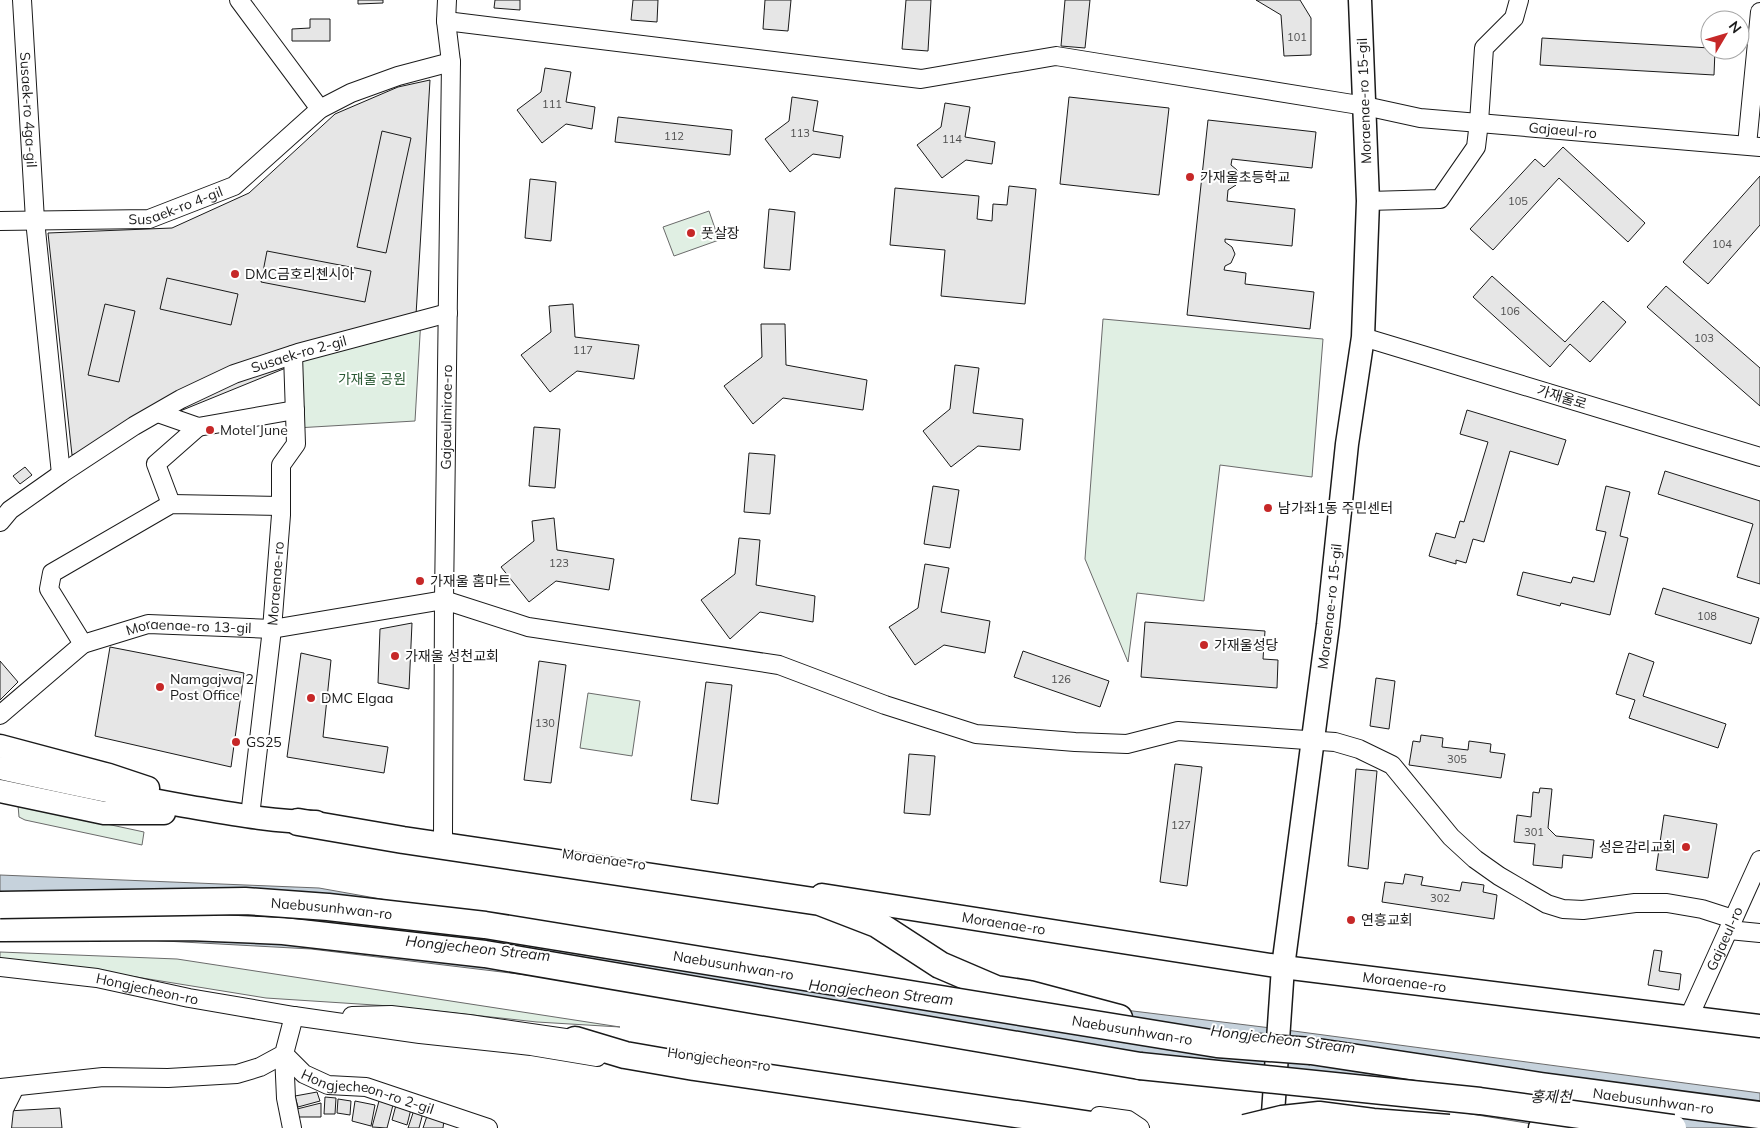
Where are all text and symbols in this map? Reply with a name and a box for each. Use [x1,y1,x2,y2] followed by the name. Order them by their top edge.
[1700,10,1750,60] north arrow
[1725,17,1746,37] text: N
[1287,30,1307,44] house number: 101
[1353,38,1375,164] street label: Moraenae-ro 15-gil
[16,51,41,168] street label: Susaek-ro 4ga-gil
[542,97,562,111] house number: 111
[1528,118,1598,142] street label: Gajaeul-ro
[790,126,810,140] house number: 113
[664,129,684,143] house number: 112
[942,132,962,146] house number: 114
[1200,168,1290,186] place label: 가재울초등학교
[1184,171,1196,183] marker: 가재울초등학교
[128,182,225,228] street label: Susaek-ro 4-gil
[1508,194,1528,208] house number: 105
[701,224,740,242] place label: 풋살장
[685,227,697,239] marker: 풋살장
[1712,237,1732,251] house number: 104
[245,265,354,283] place label: DMC금호리첸시아
[229,268,241,280] marker: DMC금호리첸시아
[1500,304,1520,318] house number: 106
[249,331,349,377] street label: Susaek-ro 2-gil
[1694,331,1714,345] house number: 103
[573,343,593,357] house number: 117
[437,364,456,470] street label: Gajaeulmirae-ro
[338,370,406,388] park label: 가재울 공원
[1535,381,1589,413] street label: 가재울로
[220,421,288,439] place label: Motel June
[204,424,216,436] marker: Motel June
[1278,499,1393,517] place label: 남가좌1동 주민센터
[1262,502,1274,514] marker: 남가좌1동 주민센터
[263,541,288,626] street label: Moraenae-ro
[1313,543,1345,670] street label: Moraenae-ro 15-gil
[549,556,569,570] house number: 123
[430,572,511,590] place label: 가재울 홈마트
[414,575,426,587] marker: 가재울 홈마트
[1697,609,1717,623] house number: 108
[124,614,252,639] street label: Moraenae-ro 13-gil
[1214,636,1279,654] place label: 가재울성당
[1198,639,1210,651] marker: 가재울성당
[405,647,499,665] place label: 가재울 성천교회
[389,650,401,662] marker: 가재울 성천교회
[170,670,254,704] place label: Namgajwa 2 Post Office
[1051,672,1071,686] house number: 126
[154,681,166,693] marker: Namgajwa 2 Post Office
[321,689,394,707] place label: DMC Elgaa
[305,692,317,704] marker: DMC Elgaa
[535,716,555,730] house number: 130
[246,733,282,751] place label: GS25
[230,736,242,748] marker: GS25
[1447,752,1467,766] house number: 305
[1171,818,1191,832] house number: 127
[1524,825,1544,839] house number: 301
[1599,838,1676,856] place label: 성은감리교회
[1680,841,1692,853] marker: 성은감리교회
[561,844,647,874] street label: Moraenae-ro
[1430,891,1450,905] house number: 302
[270,894,393,923] street label: Naebusunhwan-ro
[1702,904,1747,974] street label: Gajaeul-ro
[961,908,1047,939] street label: Moraenae-ro
[1361,911,1413,929] place label: 연흥교회
[1345,914,1357,926] marker: 연흥교회
[405,931,551,965] water label: Hongjecheon Stream
[672,947,795,984] street label: Naebusunhwan-ro
[1361,968,1448,996] street label: Moraenae-ro
[94,969,200,1008] street label: Hongjecheon-ro
[808,975,954,1009] water label: Hongjecheon Stream
[1071,1012,1194,1049] street label: Naebusunhwan-ro
[1210,1021,1356,1057] water label: Hongjecheon Stream
[666,1043,772,1075] street label: Hongjecheon-ro
[298,1065,436,1118] street label: Hongjecheon-ro 2-gil
[1592,1084,1715,1118] street label: Naebusunhwan-ro
[1530,1087,1574,1106] water label: 홍제천

